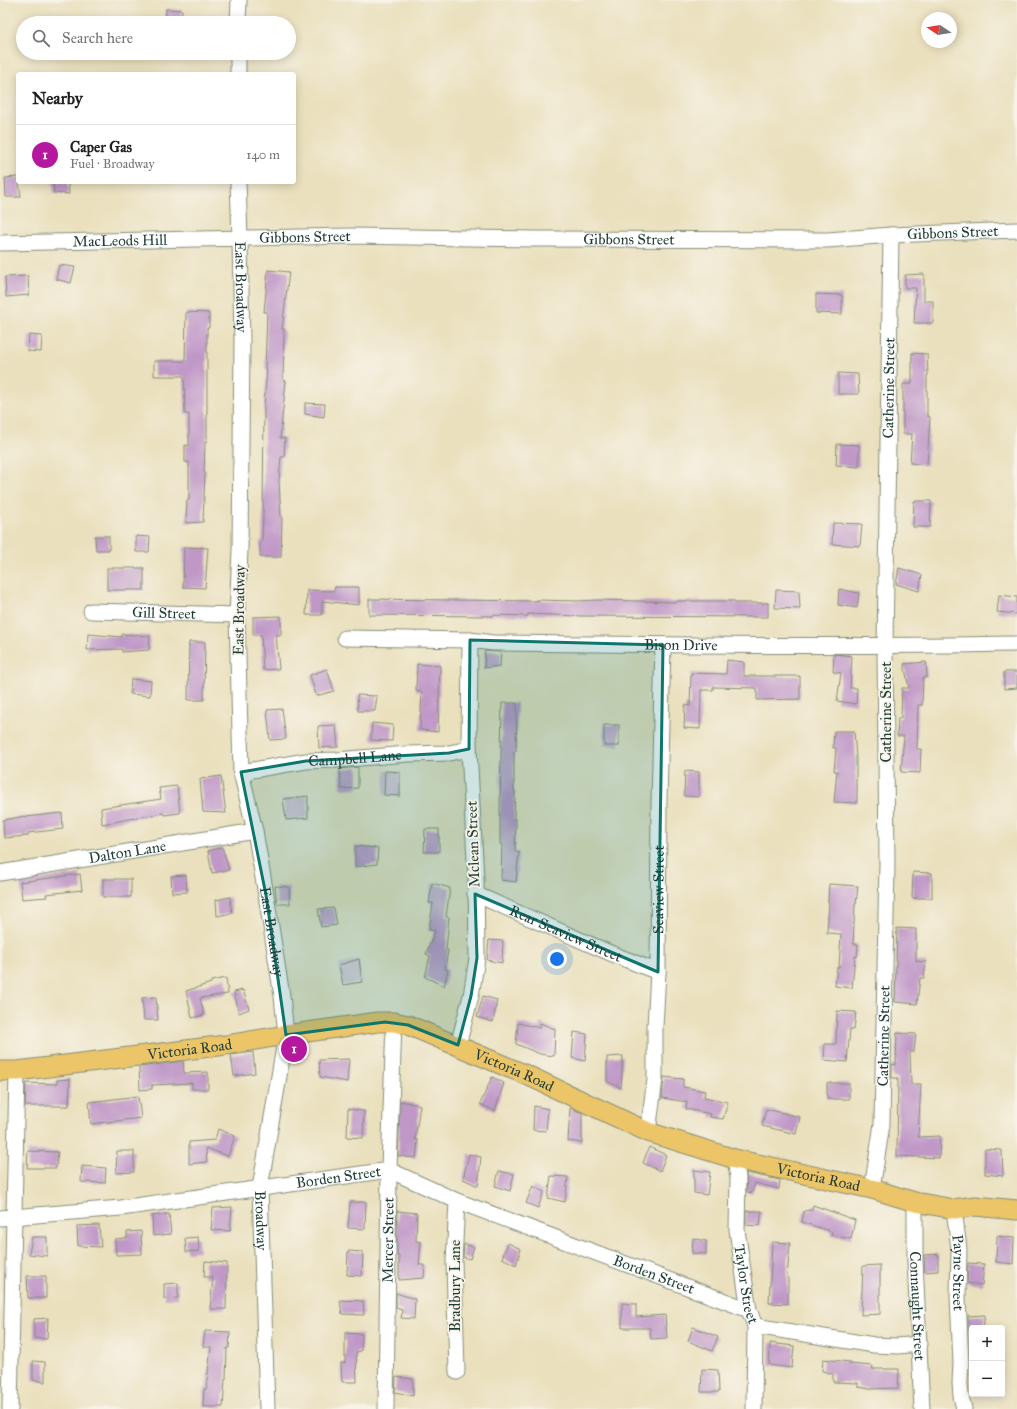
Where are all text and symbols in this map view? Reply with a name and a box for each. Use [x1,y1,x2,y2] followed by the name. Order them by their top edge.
[921,12,957,48] north arrow
[16,16,296,60] search box
[30,27,52,49] icon: search
[62,29,133,47] text: Search here
[32,88,83,109] text: Nearby
[70,138,132,156] text: Caper Gas
[42,147,48,163] text: 1
[246,147,280,163] text: 140 m
[70,156,155,172] text: Fuel · Broadway
[907,222,999,243] street label: Gibbons Street
[259,227,352,247] street label: Gibbons Street
[583,230,675,248] street label: Gibbons Street
[73,231,168,251] street label: MacLeods Hill
[231,241,251,334] street label: East Broadway
[879,336,899,439] street label: Catherine Street
[229,563,249,656] street label: East Broadway
[132,603,197,623] street label: Gill Street
[644,636,718,654] street label: Bison Drive
[877,661,895,763] street label: Catherine Street
[308,746,402,770] street label: Campbell Lane
[462,800,484,888] street label: Mclean Street
[87,837,167,867] street label: Dalton Lane
[649,844,668,934] street label: Seaview Street
[256,885,288,979] street label: East Broadway
[507,901,625,966] street label: Rear Seaview Street
[547,949,567,969] your location
[874,984,894,1086] street label: Catherine Street
[281,1034,307,1064] pin: 1
[145,1035,234,1064] street label: Victoria Road
[471,1045,557,1096] street label: Victoria Road
[774,1159,862,1195] street label: Victoria Road
[295,1162,383,1192] street label: Borden Street
[251,1190,271,1252] street label: Broadway
[379,1196,398,1283] street label: Mercer Street
[948,1233,968,1312] street label: Payne Street
[446,1240,464,1332] street label: Bradbury Lane
[730,1243,763,1327] street label: Taylor Street
[611,1251,698,1298] street label: Borden Street
[906,1251,929,1362] street label: Connaught Street
[969,1325,1005,1397] map controls
[969,1325,1005,1361] button: +
[969,1361,1005,1397] button: −

